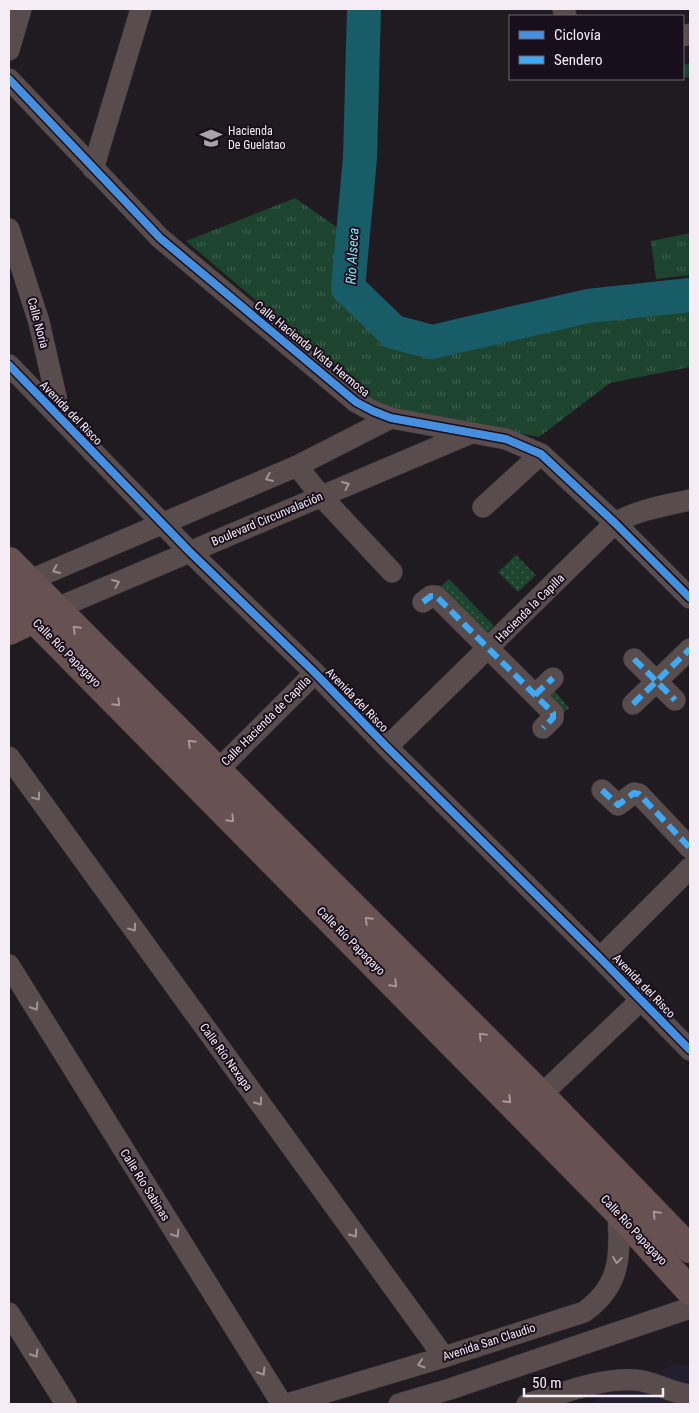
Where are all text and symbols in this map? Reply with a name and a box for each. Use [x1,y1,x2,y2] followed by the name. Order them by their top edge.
[509,15,684,80] legend
[554,26,601,44] text: Ciclovía
[554,51,603,69] text: Sendero
[228,124,286,152] place label: Hacienda De Guelatao
[198,125,224,151] school or university icon: Hacienda De Guelatao
[343,227,361,285] water label: Rio Alseca
[25,296,52,350] street label: Calle Noria
[252,298,372,400] street label: Calle Hacienda Vista Hermosa
[37,378,105,448] street label: Avenida del Risco
[265,471,274,482] one-way arrow
[341,481,350,492] one-way arrow
[209,489,325,549] street label: Boulevard Circunvalación
[52,563,61,574] one-way arrow
[493,571,567,645] street label: Hacienda la Capilla
[111,578,120,589] one-way arrow
[30,616,104,690] street label: Calle Río Papagayo
[72,626,81,635] one-way arrow
[323,665,391,735] street label: Avenida del Risco
[218,673,314,769] street label: Calle Hacienda de Capilla
[111,698,120,707] one-way arrow
[188,740,197,749] one-way arrow
[31,791,41,800] one-way arrow
[225,813,234,822] one-way arrow
[314,904,388,978] street label: Calle Río Papagayo
[364,917,373,926] one-way arrow
[127,922,136,932] one-way arrow
[610,951,678,1021] street label: Avenida del Risco
[388,979,397,988] one-way arrow
[28,1001,38,1010] one-way arrow
[197,1020,255,1094] street label: Calle Río Nexapa
[479,1032,488,1041] one-way arrow
[502,1094,511,1103] one-way arrow
[253,1096,262,1106] one-way arrow
[117,1146,173,1224] street label: Calle Río Sabinas
[598,1192,670,1268] street label: Calle Río Papagayo
[653,1211,662,1220] one-way arrow
[170,1228,179,1237] one-way arrow
[349,1228,357,1237] one-way arrow
[612,1257,623,1265] one-way arrow
[441,1320,537,1364] street label: Avenida San Claudio
[28,1349,38,1358] one-way arrow
[417,1358,425,1368] one-way arrow
[255,1366,265,1375] one-way arrow
[524,1366,663,1398] scale bar
[532,1374,562,1392] text: 50 m

